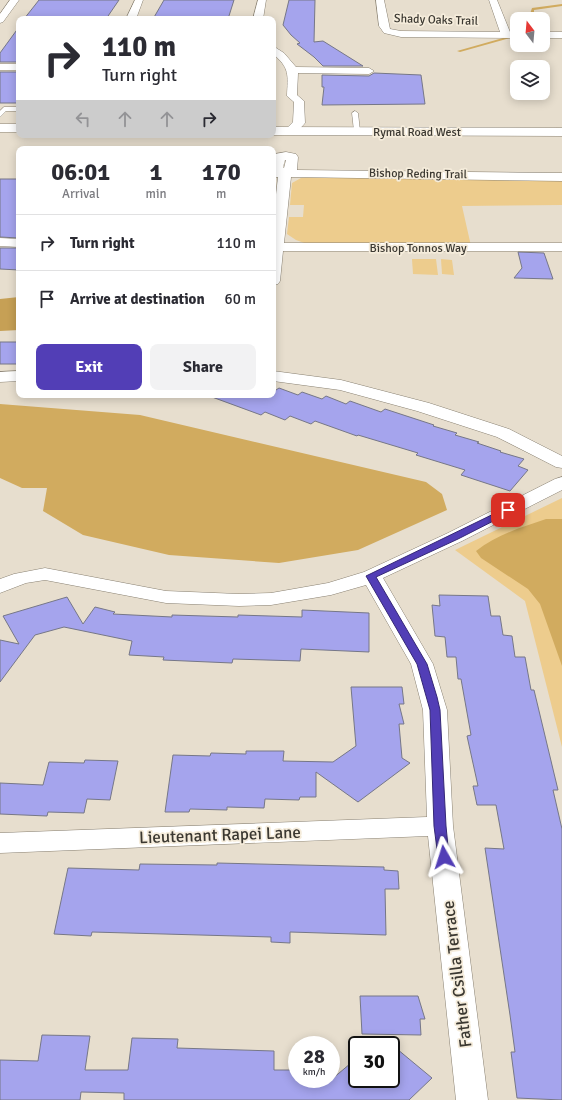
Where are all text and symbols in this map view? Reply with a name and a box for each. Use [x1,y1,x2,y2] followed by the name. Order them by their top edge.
[394,11,479,29] street label: Shady Oaks Trail
[510,12,550,52] north arrow
[510,12,550,100] map controls
[102,30,176,64] text: 110 m
[36,32,88,84] icon: right
[510,60,550,100] button: layers
[102,64,177,86] text: Turn right
[72,108,94,130] icon: left
[114,108,136,130] icon: ahead
[156,108,178,130] icon: ahead
[198,108,220,130] icon: right
[373,125,461,140] street label: Rymal Road West
[51,157,110,187] text: 06:01
[150,157,162,187] text: 1
[202,157,241,187] text: 170
[369,166,468,182] street label: Bishop Reding Trail
[62,186,99,202] text: Arrival
[146,186,167,202] text: min
[216,186,226,202] text: m
[36,232,58,254] icon: right
[70,234,135,252] text: Turn right
[216,234,256,252] text: 110 m
[369,241,467,256] street label: Bishop Tonnos Way
[36,288,58,310] icon: arrive
[70,290,205,308] text: Arrive at destination
[225,290,256,308] text: 60 m
[36,344,142,390] button: Exit
[150,344,256,390] button: Share
[491,493,525,527] pin
[497,499,519,521] icon: arrive
[139,822,301,848] street label: Lieutenant Rapei Lane
[423,836,465,878] position arrow
[438,899,476,1049] street label: Father Csilla Terrace
[348,1036,400,1088] speed limit sign: 30
[303,1044,325,1069] text: 28
[303,1066,325,1078] text: km/h

